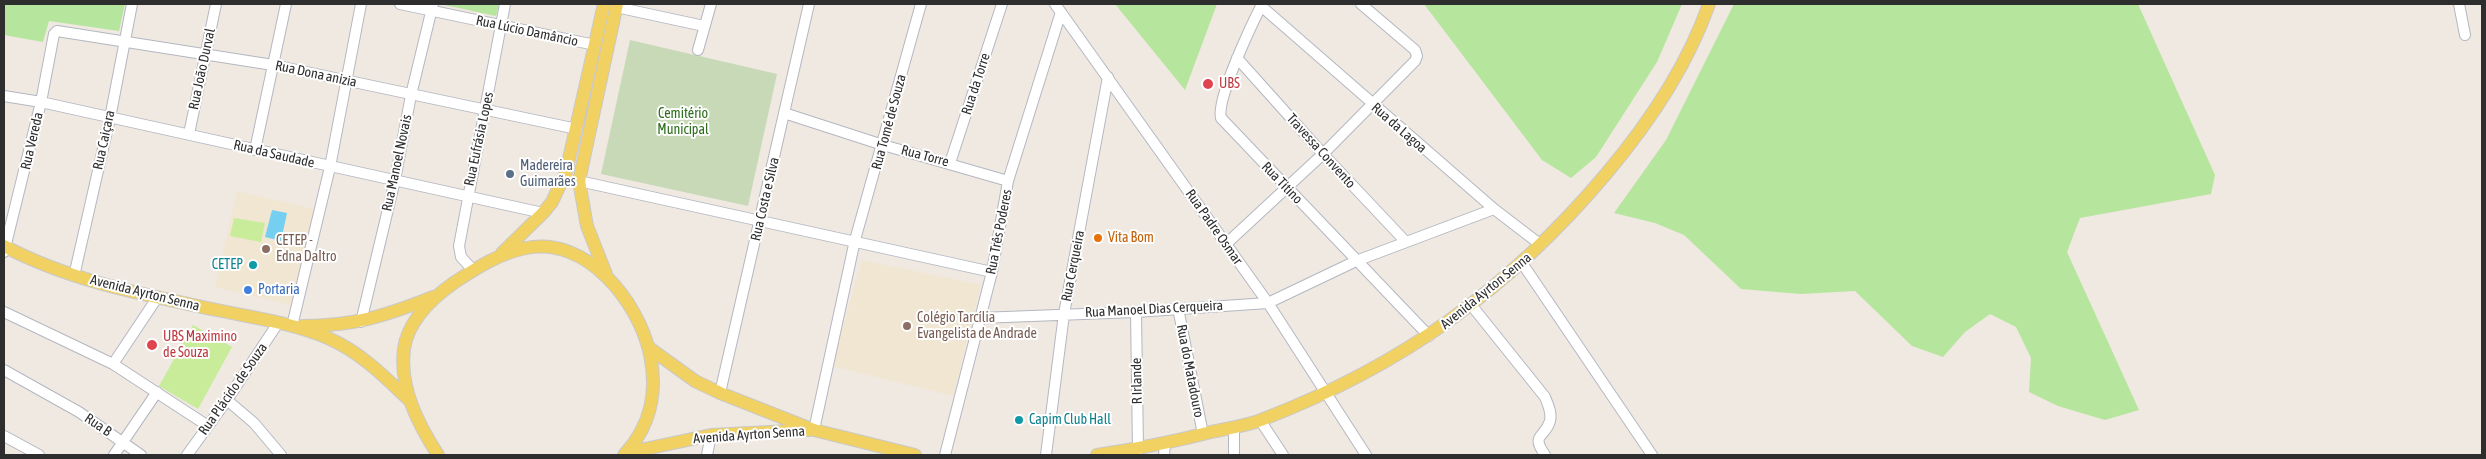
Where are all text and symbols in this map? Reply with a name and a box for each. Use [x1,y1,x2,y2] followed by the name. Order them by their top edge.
[474,12,580,50] street label: Rua Lúcio Damâncio
[185,27,219,111] street label: Rua João Durval
[958,51,994,117] street label: Rua da Torre
[274,57,358,91] street label: Rua Dona anizia
[868,72,910,172] street label: Rua Tomé de Souza
[1219,76,1240,92] place label: UBS
[1201,77,1215,91] marker: UBS
[461,90,497,188] street label: Rua Eufrásia Lopes
[1368,99,1430,157] street label: Rua da Lagoa
[657,106,709,138] park label: Cemitério Municipal
[90,109,118,171] street label: Rua Caiçara
[1283,110,1359,192] street label: Travessa Convento
[17,111,47,171] street label: Rua Vereda
[379,113,415,213] street label: Rua Manoel Novais
[232,137,316,171] street label: Rua da Saudade
[899,142,951,170] street label: Rua Torre
[747,155,783,243] street label: Rua Costa e Silva
[520,158,576,190] place label: Madereira Guimarães
[1258,158,1306,208] street label: Rua Titino
[504,168,516,180] marker: Madereira Guimarães
[1182,186,1246,268] street label: Rua Padre Osmar
[982,188,1016,276] street label: Rua Três Poderes
[1058,229,1088,303] street label: Rua Cerqueira
[1108,230,1154,246] place label: Vita Bom
[1092,232,1104,244] marker: Vita Bom
[276,233,336,266] place label: CETEP - Edna DaItro
[260,243,272,255] marker: CETEP - Edna DaItro
[1437,249,1535,333] street label: Avenida Ayrton Senna
[212,257,243,273] place label: CETEP
[247,259,259,271] marker: CETEP
[89,271,201,315] street label: Avenida Ayrton Senna
[258,282,300,298] place label: Portaria
[242,284,254,296] marker: Portaria
[1085,297,1223,321] street label: Rua Manoel Dias Cerqueira
[917,310,1037,342] place label: Colégio Tarcília Evangelista de Andrade
[901,320,913,332] marker: Colégio Tarcília Evangelista de Andrade
[1173,323,1207,419] street label: Rua do Matadouro
[163,329,237,362] place label: UBS Maximino de Souza
[145,338,159,352] marker: UBS Maximino de Souza
[195,340,271,438] street label: Rua Plácido de Souza
[1128,358,1146,404] street label: R Irlande
[81,410,115,440] street label: Rua B
[1029,412,1111,428] place label: Capim Club Hall
[1013,414,1025,426] marker: Capim Club Hall
[693,423,805,447] street label: Avenida Ayrton Senna

